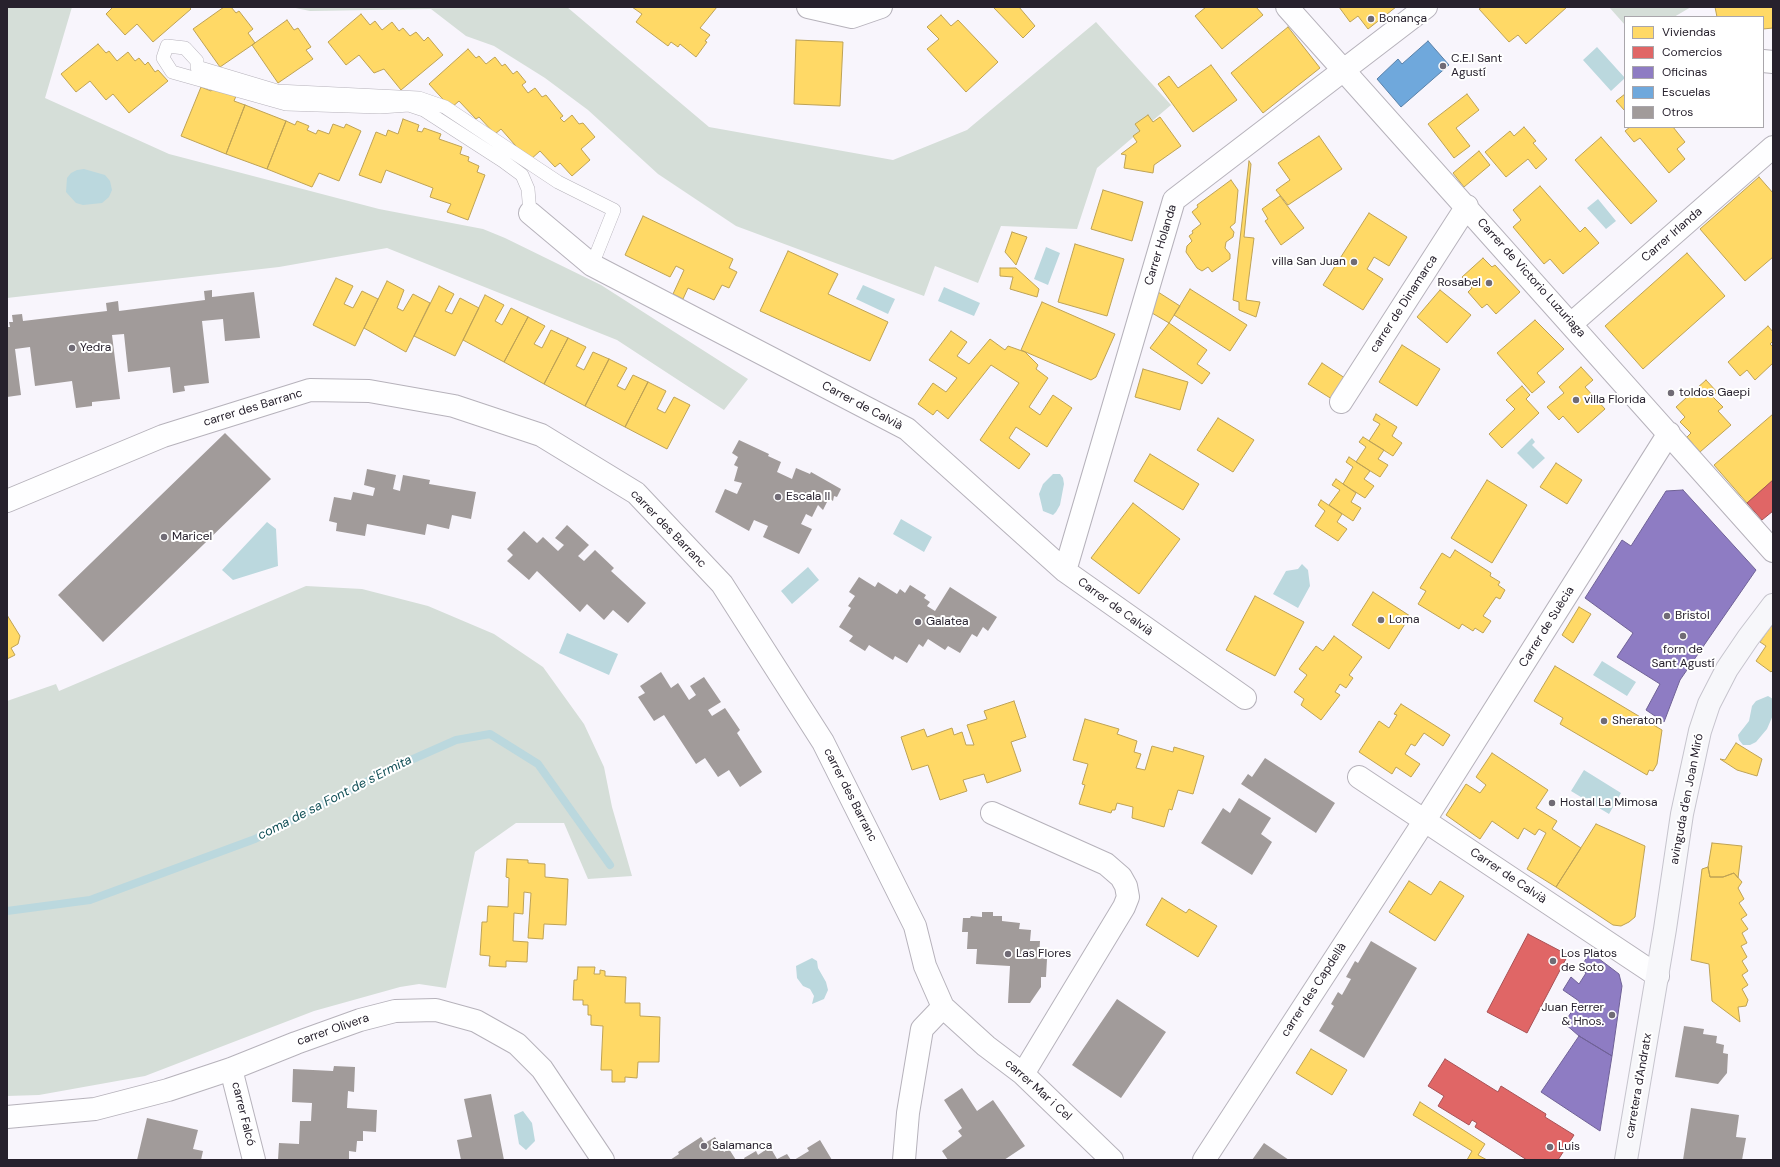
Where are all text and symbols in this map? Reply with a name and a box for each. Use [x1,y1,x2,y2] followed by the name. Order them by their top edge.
[1379,12,1427,26] place label: Bonança
[1366,14,1376,24] marker: Bonança
[1624,16,1764,128] legend
[1662,24,1716,40] text: Viviendas
[1662,44,1722,60] text: Comercios
[1451,52,1502,80] place label: C.E.I Sant Agustí
[1438,61,1448,71] marker: C.E.I Sant Agustí
[1662,64,1707,80] text: Oficinas
[1662,84,1711,100] text: Escuelas
[1662,104,1693,120] text: Otros
[1142,203,1180,287] street label: Carrer Holanda
[1639,205,1705,265] street label: Carrer Irlanda
[1474,215,1588,341] street label: Carrer de Victorio Luzuriaga
[1367,253,1441,355] street label: carrer de Dinamarca
[1272,255,1346,269] place label: villa San Juan
[1349,257,1359,267] marker: villa San Juan
[1438,276,1481,290] place label: Rosabel
[1484,278,1494,288] marker: Rosabel
[80,341,111,355] place label: Yedra
[67,343,77,353] marker: Yedra
[819,379,905,433] street label: Carrer de Calvià
[202,386,304,430] street label: carrer des Barranc
[1679,386,1750,400] place label: toldos Gaepi
[1666,388,1676,398] marker: toldos Gaepi
[1584,393,1646,407] place label: villa Florida
[1571,395,1581,405] marker: villa Florida
[627,487,709,571] street label: carrer des Barranc
[786,490,830,504] place label: Escala II
[773,492,783,502] marker: Escala II
[172,530,212,544] place label: Maricel
[159,532,169,542] marker: Maricel
[1075,575,1155,639] street label: Carrer de Calvià
[1516,584,1578,670] street label: Carrer de Suècia
[1675,609,1710,623] place label: Bristol
[1662,611,1672,621] marker: Bristol
[1389,613,1419,627] place label: Loma
[926,615,969,629] place label: Galatea
[1376,615,1386,625] marker: Loma
[913,617,923,627] marker: Galatea
[1678,631,1688,641] marker: forn de Sant Agustí
[1652,643,1714,671] place label: forn de Sant Agustí
[1612,714,1662,728] place label: Sheraton
[1599,716,1609,726] marker: Sheraton
[1667,732,1707,866] street label: avinguda d'en Joan Miró
[820,746,880,844] street label: carrer des Barranc
[255,752,415,844] water label: coma de sa Font de s'Ermita
[1560,796,1658,810] place label: Hostal La Mimosa
[1547,798,1557,808] marker: Hostal La Mimosa
[1467,845,1549,907] street label: Carrer de Calvià
[1278,940,1350,1040] street label: carrer des Capdellà
[1016,947,1071,961] place label: Las Flores
[1561,947,1617,975] place label: Los Platos de Soto
[1003,949,1013,959] marker: Las Flores
[1548,956,1558,966] marker: Los Platos de Soto
[1542,1001,1604,1029] place label: Juan Ferrer & Hnos.
[1607,1010,1617,1020] marker: Juan Ferrer & Hnos.
[295,1011,371,1049] street label: carrer Olivera
[1623,1032,1655,1140] street label: carretera d'Andratx
[1002,1056,1074,1124] street label: carrer Mar i Cel
[228,1080,258,1148] street label: carrer Falcó
[712,1139,772,1153] place label: Salamanca
[1558,1140,1580,1154] place label: Luis
[699,1141,709,1151] marker: Salamanca
[1545,1142,1555,1152] marker: Luis

